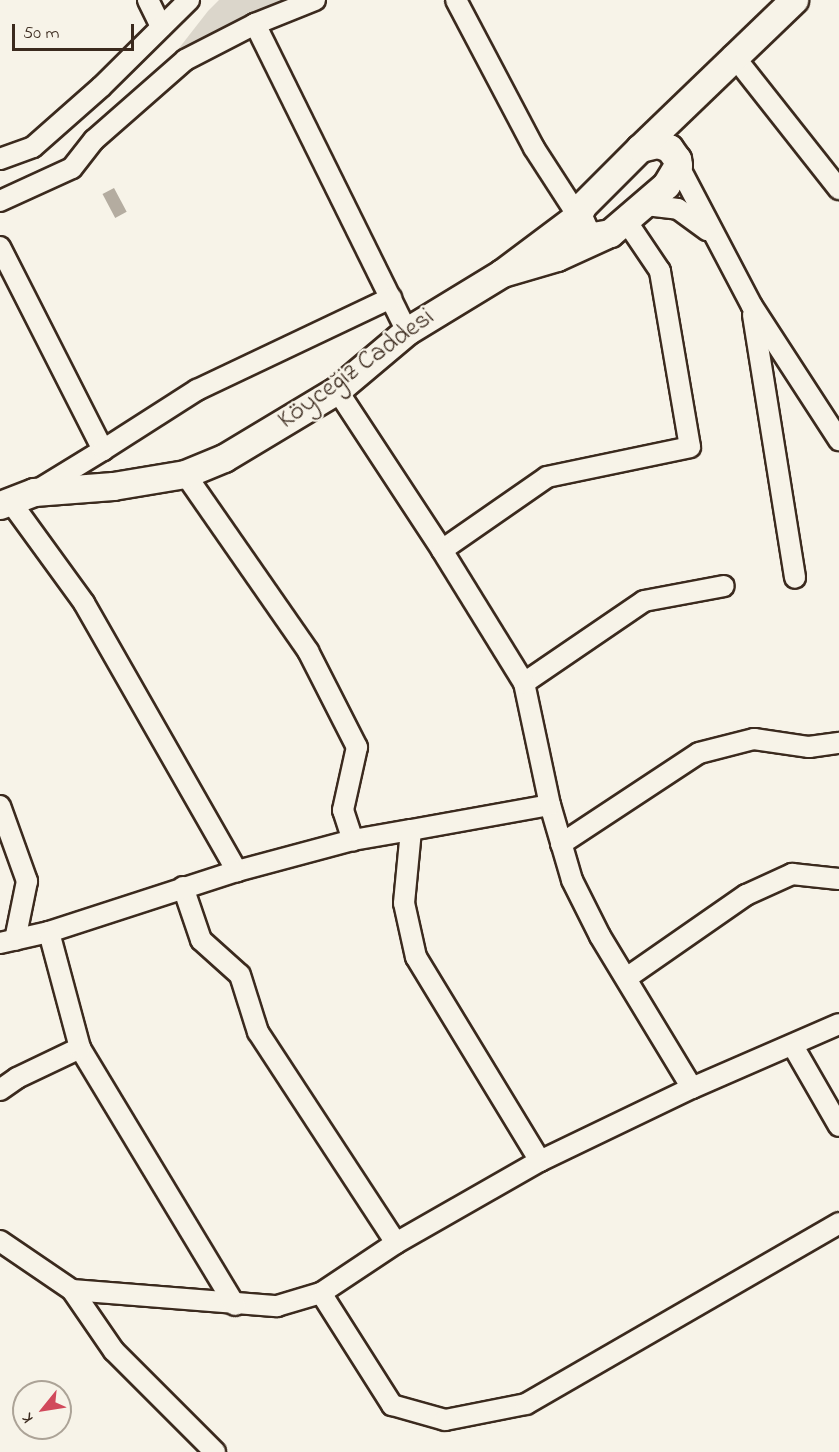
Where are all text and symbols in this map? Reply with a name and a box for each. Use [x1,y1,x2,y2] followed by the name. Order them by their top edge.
[15,12,136,50] scale bar
[23,21,60,47] text: 50 m
[273,303,441,437] street label: Köyceğiz Caddesi
[12,1380,72,1440] north arrow
[16,1409,40,1427] text: K

